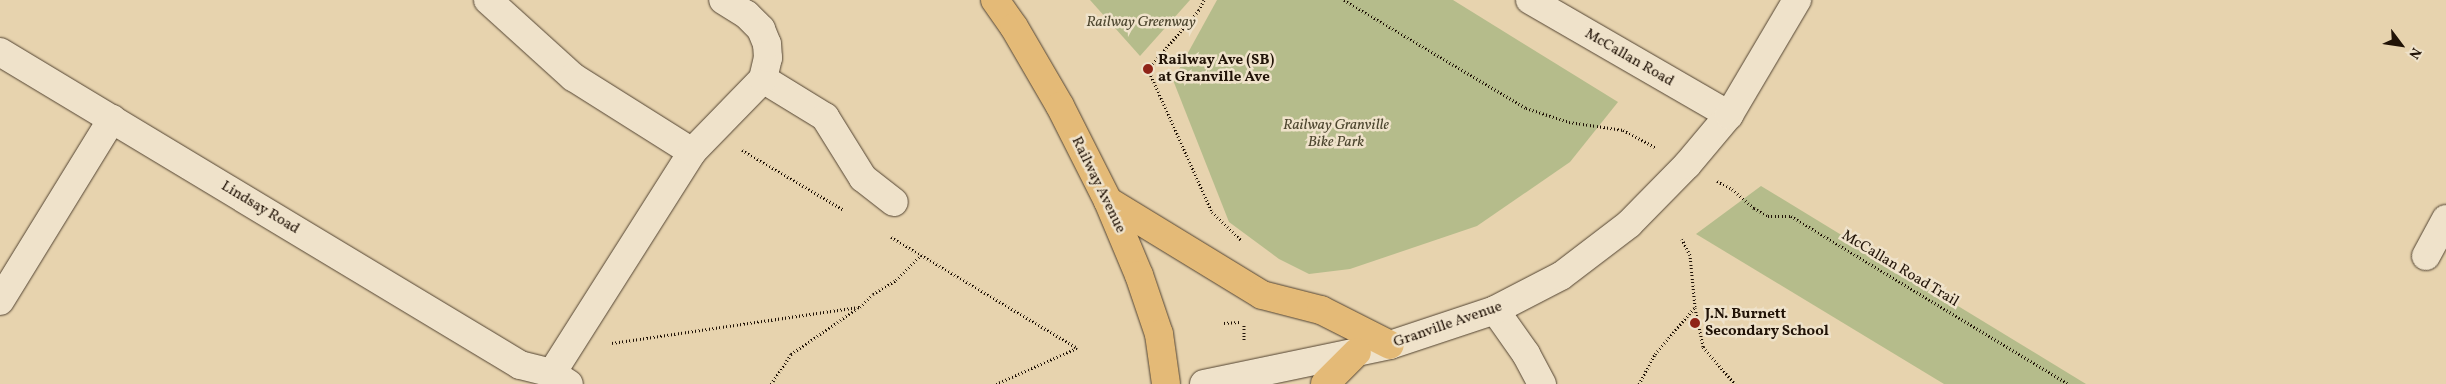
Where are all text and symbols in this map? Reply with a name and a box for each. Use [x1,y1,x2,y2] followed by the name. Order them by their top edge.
[1086,14,1196,32] park label: Railway Greenway
[2376,20,2426,70] north arrow
[1581,25,1677,91] street label: McCallan Road
[2404,44,2425,62] text: N
[1158,51,1274,86] place label: Railway Ave (SB) at Granville Ave
[1142,63,1154,75] marker: Railway Ave (SB) at Granville Ave
[1283,116,1389,151] park label: Railway Granville Bike Park
[1067,134,1129,236] street label: Railway Avenue
[217,177,303,239] street label: Lindsay Road
[1838,227,1962,311] street label: McCallan Road Trail
[1391,298,1505,352] street label: Granville Avenue
[1705,305,1829,340] place label: J.N. Burnett Secondary School
[1689,317,1701,329] marker: J.N. Burnett Secondary School

